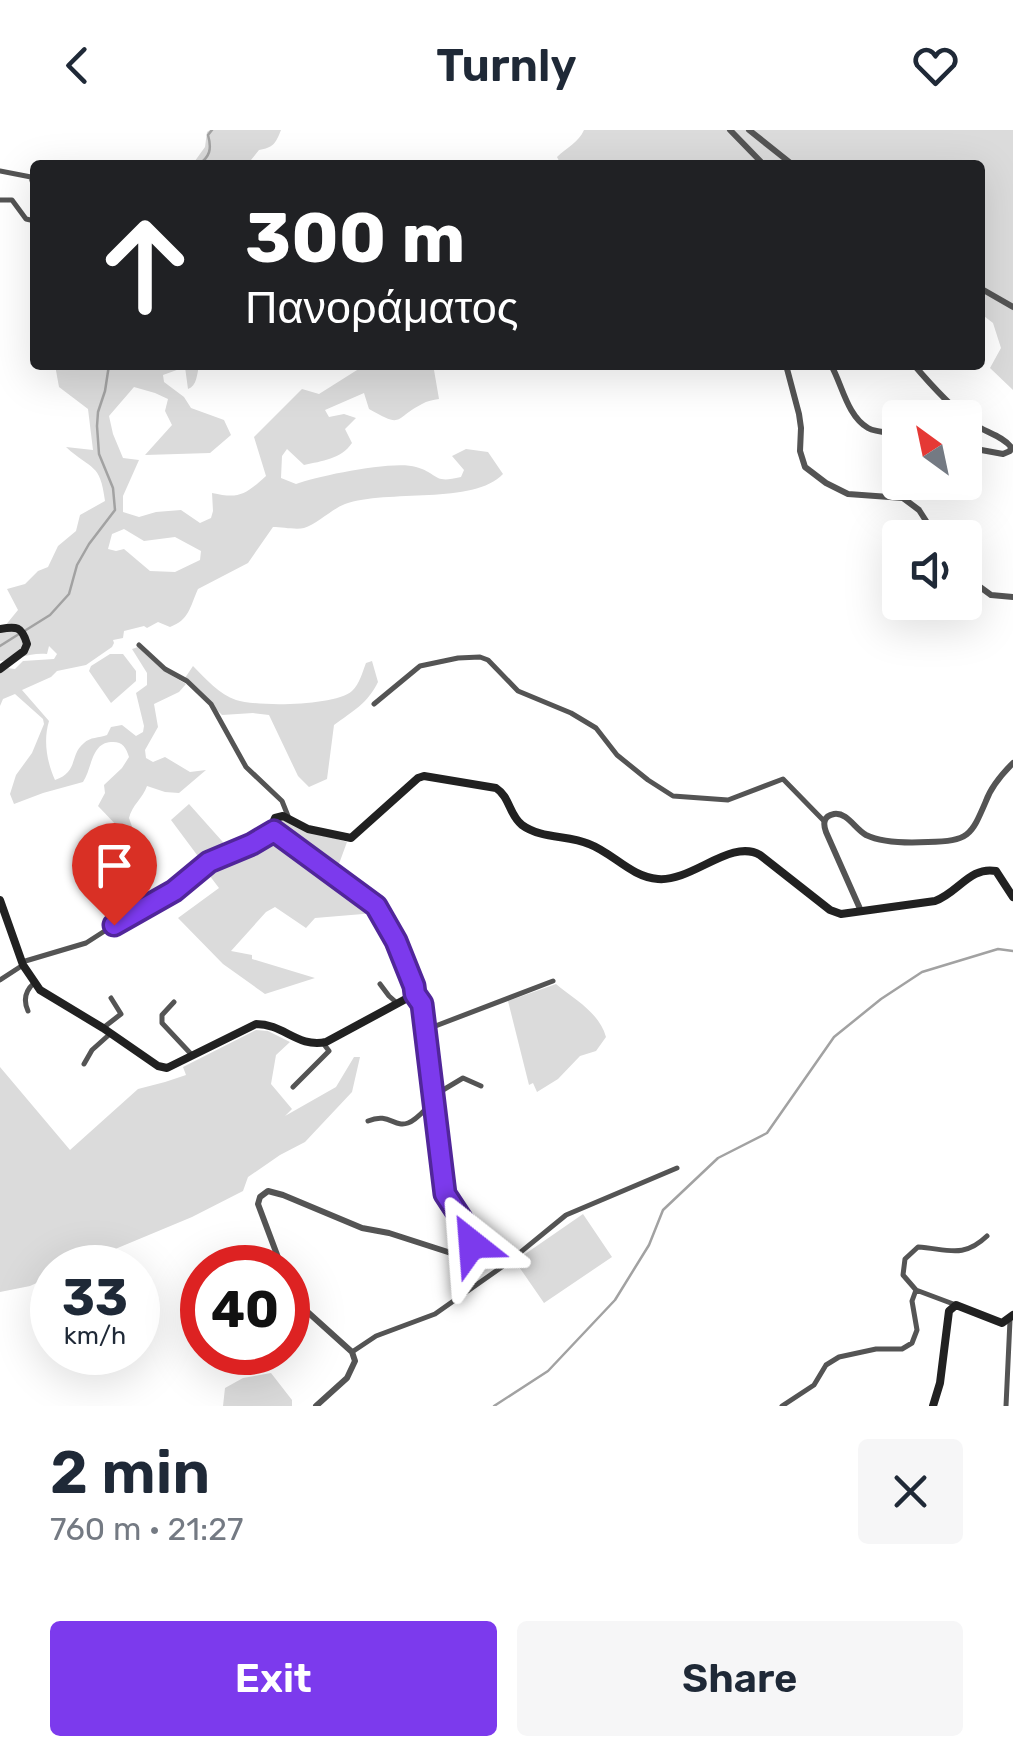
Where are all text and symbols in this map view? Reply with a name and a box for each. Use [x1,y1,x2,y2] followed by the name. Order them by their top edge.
[50,38,105,93] icon: back
[908,38,963,93] icon: heart
[436,39,577,92] text: Turnly
[245,197,465,280] text: 300 m
[80,200,210,330] icon: ahead
[245,281,518,334] text: Πανοράματος
[882,400,982,500] north arrow
[882,400,982,620] map controls
[882,520,982,620] button: sound
[72,823,157,926] pin
[87,838,142,893] icon: arrive
[420,1192,524,1296] position arrow
[180,1245,310,1375] speed limit sign: 40
[62,1268,128,1328] text: 33
[64,1321,126,1350] text: km/h
[50,1437,210,1508] text: 2 min
[858,1439,963,1544] button: close
[50,1510,243,1548] text: 760 m · 21:27
[50,1621,497,1736] button: Exit
[517,1621,963,1736] button: Share

